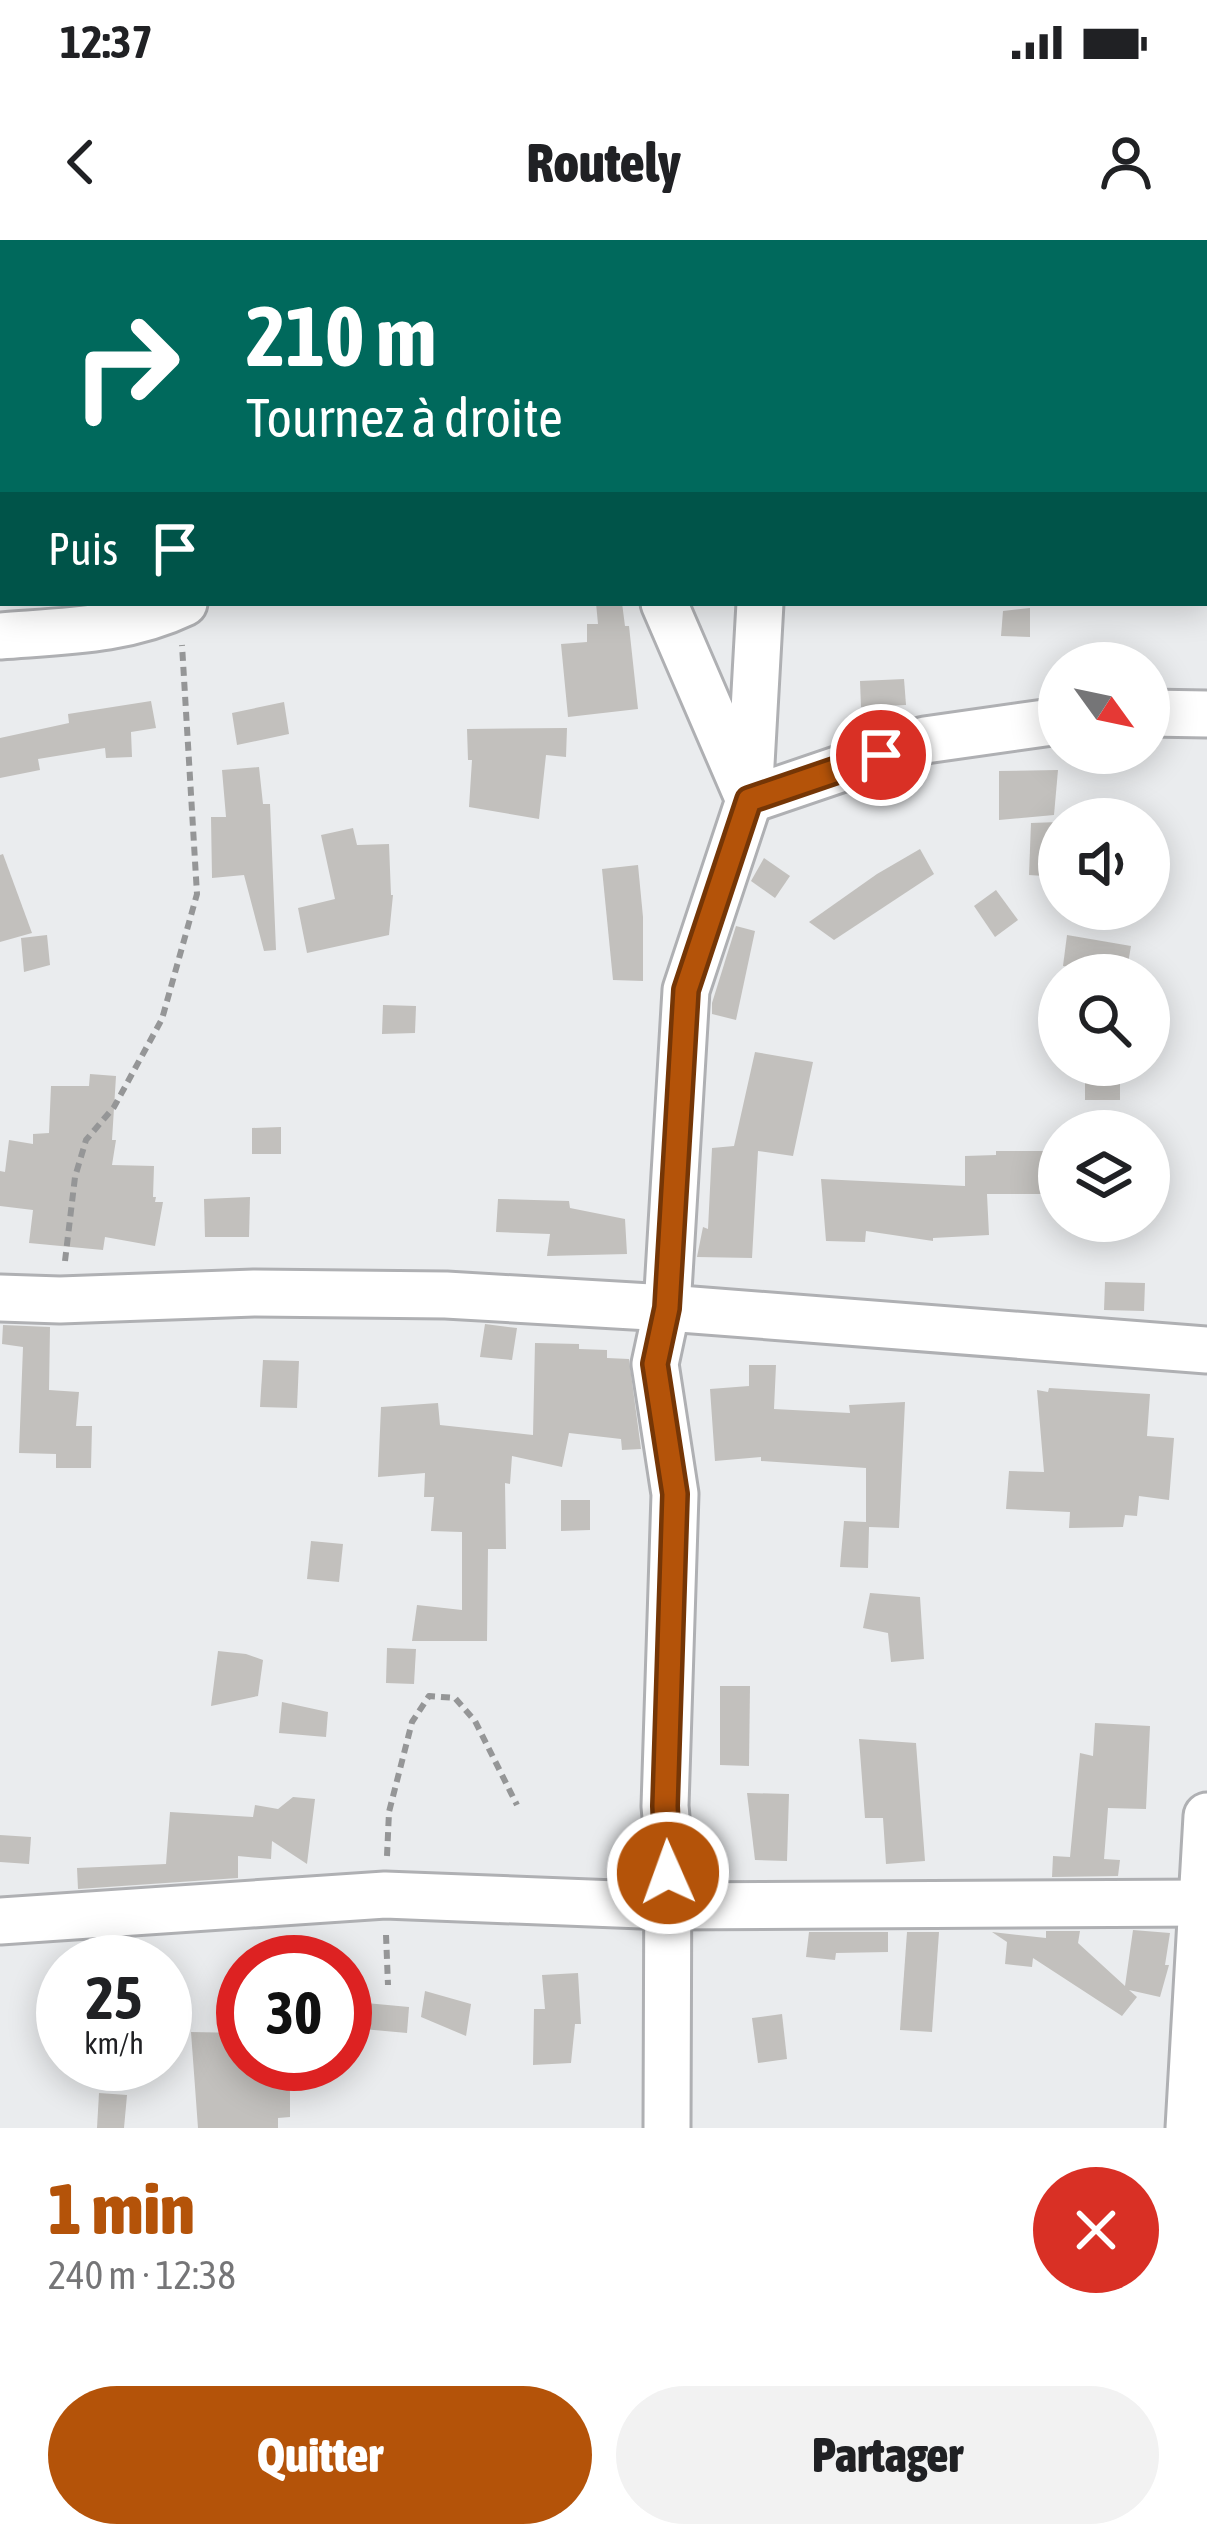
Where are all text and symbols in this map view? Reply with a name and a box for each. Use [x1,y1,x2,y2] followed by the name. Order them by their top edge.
[60,16,153,68] text: 12:37
[48,129,114,195] icon: back
[1093,129,1159,195] icon: person
[526,132,681,193] text: Routely
[48,288,204,444] icon: right
[246,288,436,384] text: 210 m
[246,387,563,448] text: Tournez à droite
[142,516,208,582] icon: arrive
[48,523,118,575] text: Puis
[1038,642,1170,774] north arrow
[1038,642,1170,1242] map controls
[830,704,932,806] pin
[848,722,914,788] icon: arrive
[1038,798,1170,930] button: sound
[1038,954,1170,1086] button: search
[1038,1110,1170,1242] button: layers
[605,1810,731,1936] position arrow
[216,1935,372,2091] speed limit sign: 30
[86,1963,142,2032] text: 25
[84,2026,144,2060] text: km/h
[48,2167,195,2249] text: 1 min
[1033,2167,1159,2293] button: close
[48,2253,236,2297] text: 240 m · 12:38
[48,2386,592,2524] button: Quitter
[616,2386,1159,2524] button: Partager

